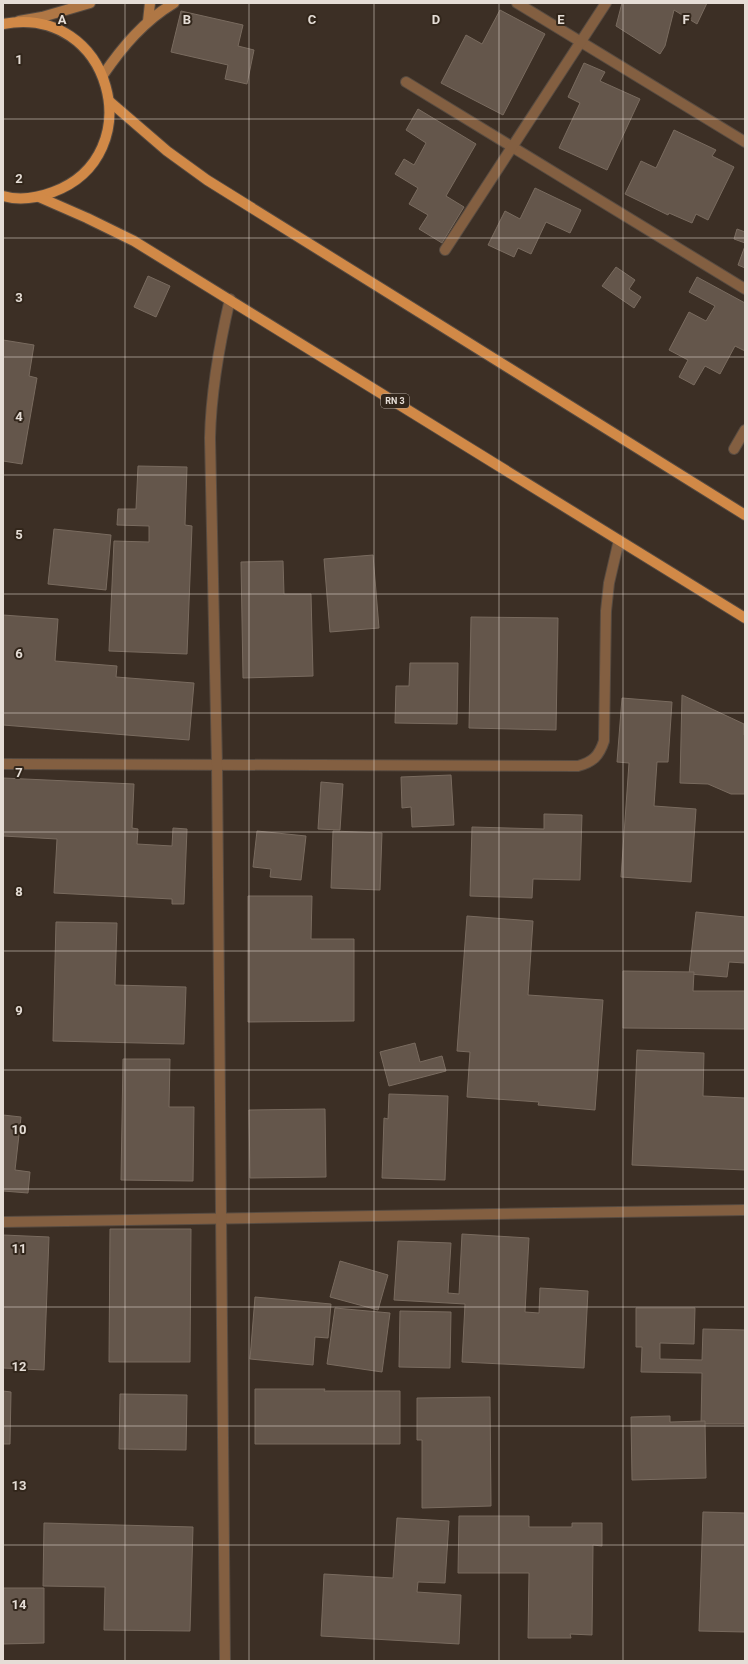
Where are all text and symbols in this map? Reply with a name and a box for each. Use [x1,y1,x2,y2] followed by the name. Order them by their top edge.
[58,12,67,27] text: A
[183,12,191,27] text: B
[308,12,317,27] text: C
[432,12,440,27] text: D
[557,12,565,27] text: E
[682,12,690,27] text: F
[15,52,23,67] text: 1
[15,171,23,186] text: 2
[15,290,23,305] text: 3
[381,394,409,408] road number: RN 3
[15,409,23,424] text: 4
[15,527,23,542] text: 5
[15,646,23,661] text: 6
[15,765,23,780] text: 7
[15,884,23,899] text: 8
[15,1003,23,1018] text: 9
[12,1122,26,1137] text: 10
[12,1241,26,1256] text: 11
[12,1359,26,1374] text: 12
[12,1478,26,1493] text: 13
[12,1597,27,1612] text: 14

